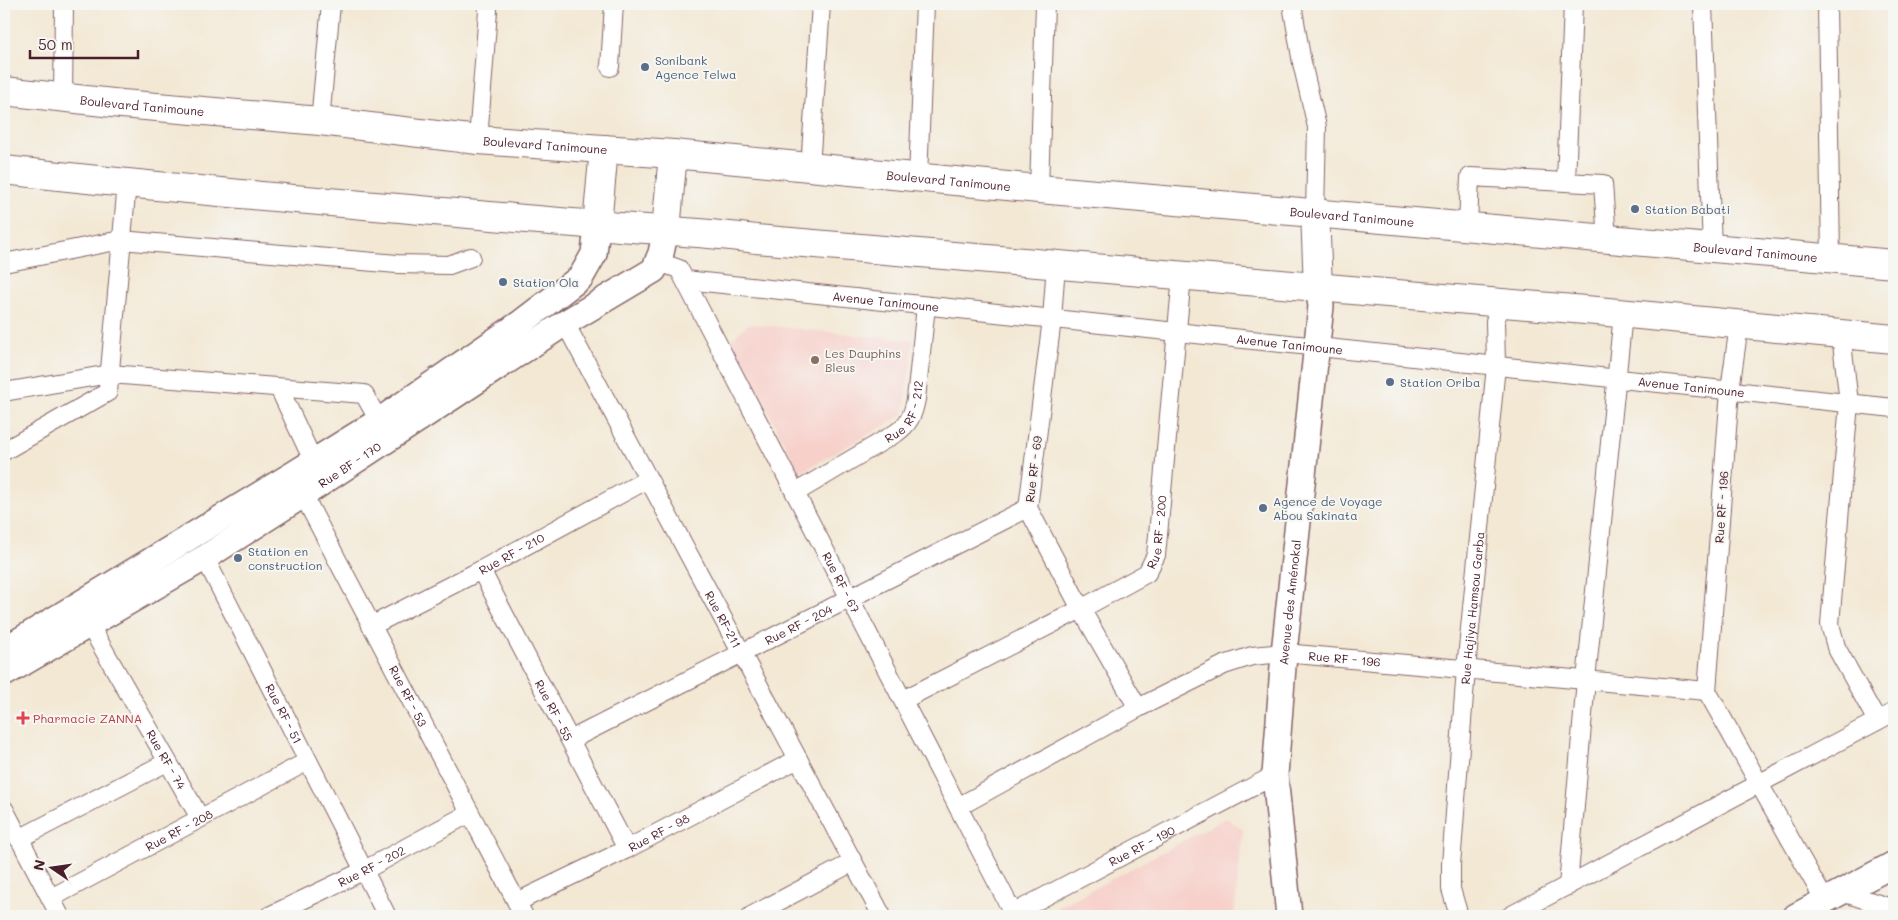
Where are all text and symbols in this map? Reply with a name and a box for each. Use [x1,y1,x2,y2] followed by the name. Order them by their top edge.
[30,28,138,60] scale bar
[38,34,73,54] text: 50 m
[655,52,737,82] place label: Sonibank Agence Telwa
[639,61,651,73] marker: Sonibank Agence Telwa
[79,91,205,119] street label: Boulevard Tanimoune
[482,132,608,157] street label: Boulevard Tanimoune
[886,166,1012,194] street label: Boulevard Tanimoune
[1645,201,1730,217] place label: Station Babati
[1289,203,1415,230] street label: Boulevard Tanimoune
[1629,203,1641,215] marker: Station Babati
[1693,238,1818,265] street label: Boulevard Tanimoune
[513,274,579,290] place label: Station Ola
[497,276,509,288] marker: Station Ola
[832,288,940,315] street label: Avenue Tanimoune
[1235,330,1344,358] street label: Avenue Tanimoune
[825,345,901,375] place label: Les Dauphins Bleus
[809,354,821,366] marker: Les Dauphins Bleus
[1637,373,1746,400] street label: Avenue Tanimoune
[1400,374,1480,390] place label: Station Oriba
[1384,376,1396,388] marker: Station Oriba
[881,380,926,446] street label: Rue RF - 212
[1021,435,1045,503] street label: Rue RF - 69
[315,438,384,491] street label: Rue BF - 170
[1710,470,1732,544] street label: Rue RF - 196
[1273,493,1383,523] place label: Agence de Voyage Abou Sakinata
[1142,494,1170,571] street label: Rue RF - 200
[1257,502,1269,514] marker: Agence de Voyage Abou Sakinata
[476,529,547,578] street label: Rue RF - 210
[1457,531,1488,685] street label: Rue Hajiya Hamsou Garba
[1275,539,1304,666] street label: Avenue des Aménokal
[248,543,322,573] place label: Station en construction
[819,549,864,616] street label: Rue RF - 67
[232,552,244,564] marker: Station en construction
[702,588,745,651] street label: Rue RF-211
[762,600,835,648] street label: Rue RF - 204
[1308,647,1381,670] street label: Rue RF - 196
[386,662,431,729] street label: Rue RF - 53
[532,677,577,743] street label: Rue RF - 55
[262,681,306,746] street label: Rue RF - 51
[33,710,142,726] place label: Pharmacie ZANNA
[17,712,29,724] marker: Pharmacie ZANNA
[143,727,190,792] street label: Rue RF - 74
[142,805,215,854] street label: Rue RF - 208
[625,810,692,855] street label: Rue RF - 98
[1106,821,1178,870] street label: Rue RF - 190
[28,842,78,892] north arrow
[335,842,408,890] street label: Rue RF - 202
[28,858,49,872] text: N

